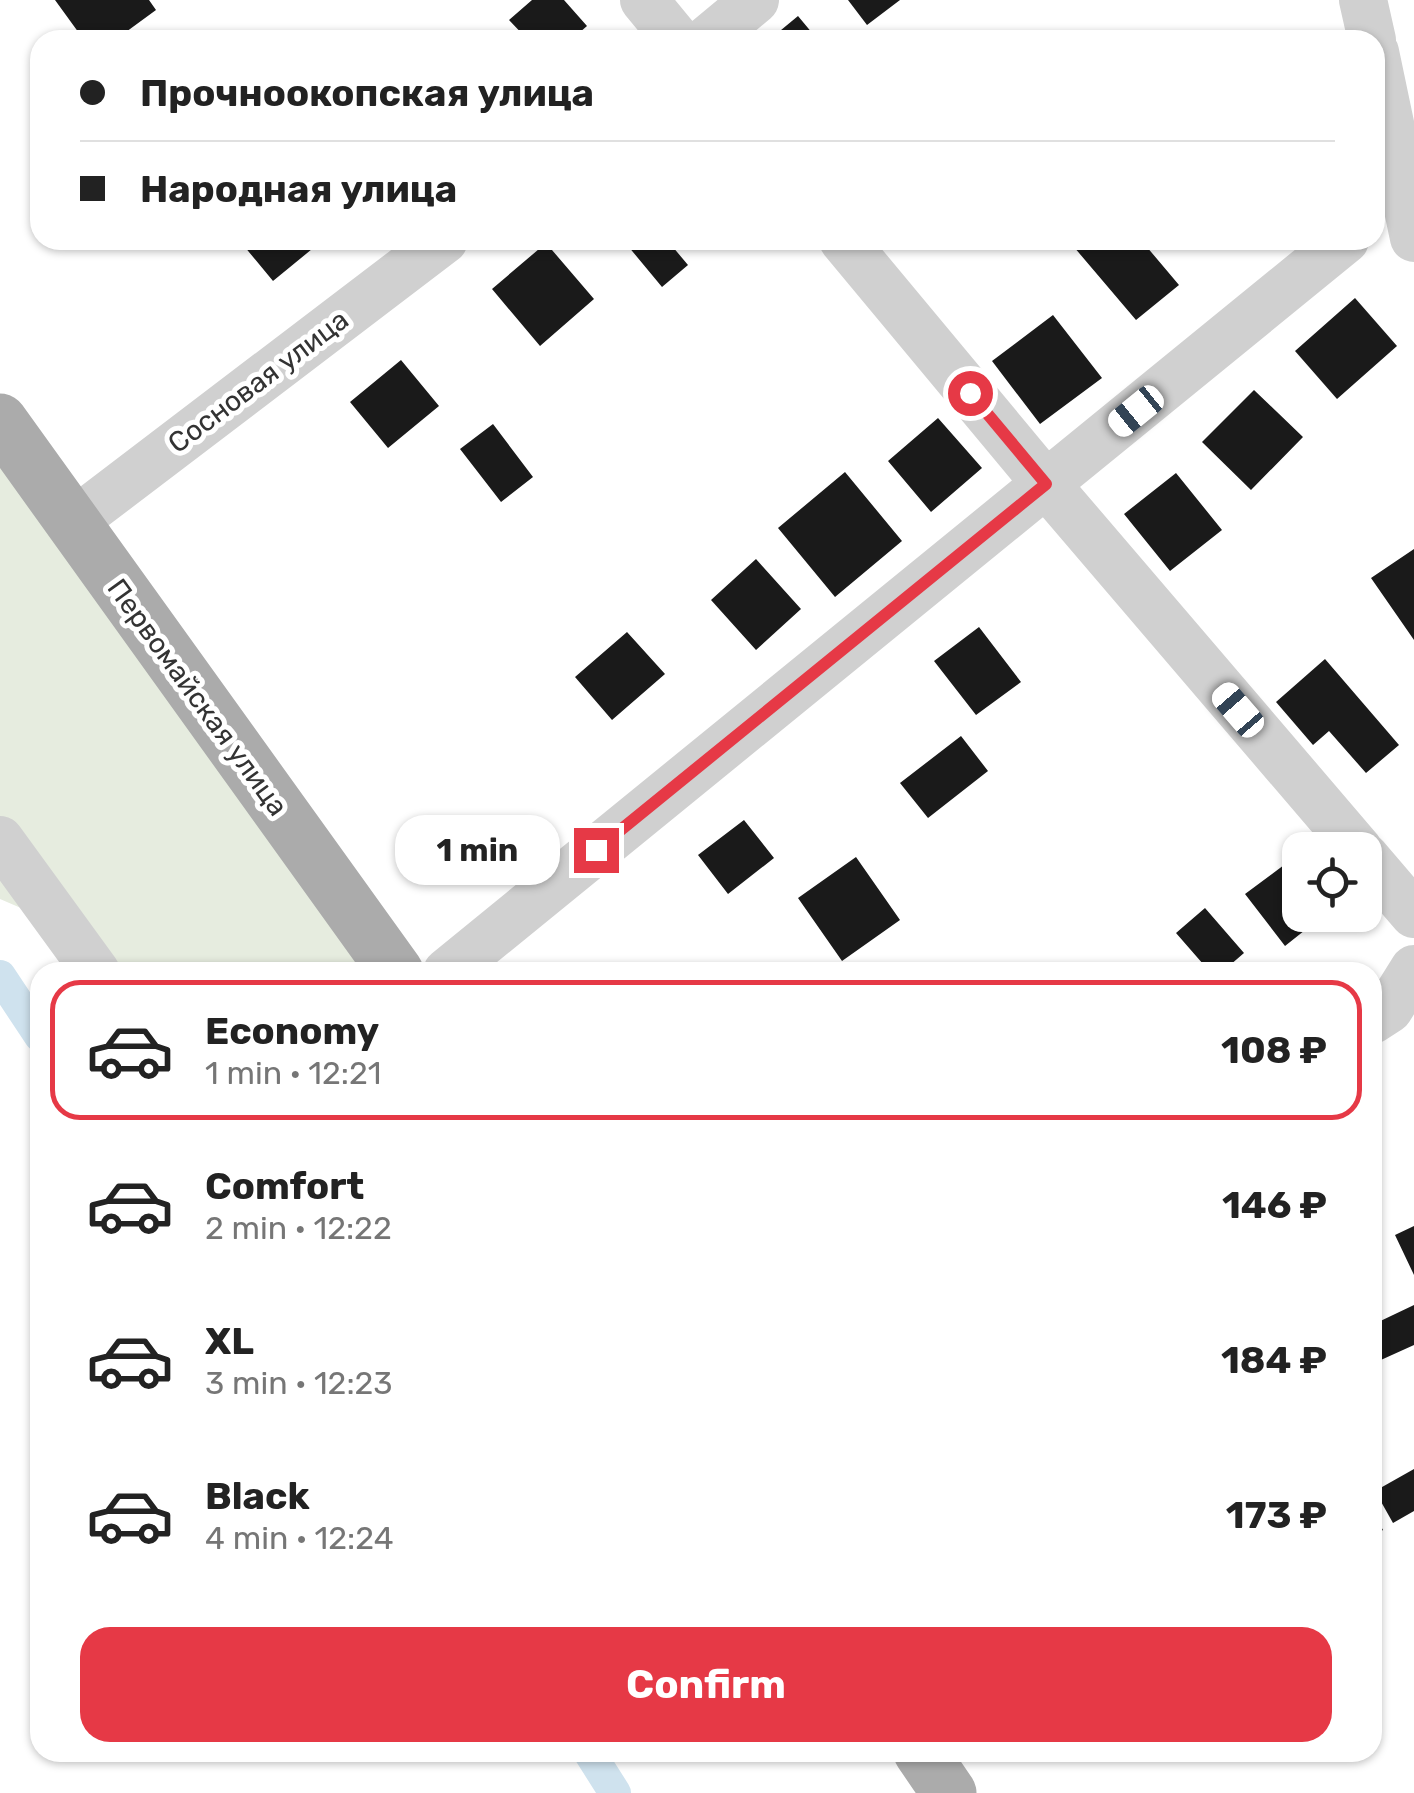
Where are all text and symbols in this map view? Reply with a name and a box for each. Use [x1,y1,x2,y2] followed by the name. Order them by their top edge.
[140,70,594,116] text: Прочноокопская улица
[140,166,457,212] text: Народная улица
[162,303,355,460] street label: Сосновая улица
[948,371,993,416] route start
[1103,380,1169,442] car
[101,573,295,822] street label: Первомайская улица
[1207,678,1269,742] car
[396,815,561,885] callout: 1 min
[574,828,619,873] route end
[437,831,518,869] text: 1 min
[1282,832,1382,932] map controls
[1282,832,1382,932] button: locate
[85,1005,175,1095] icon: car
[205,1008,379,1054] text: Economy
[1221,1027,1327,1073] text: 108 ₽
[205,1054,382,1092] text: 1 min · 12:21
[85,1160,175,1250] icon: car
[205,1163,364,1209] text: Comfort
[1222,1182,1327,1228] text: 146 ₽
[205,1209,392,1247] text: 2 min · 12:22
[85,1315,175,1405] icon: car
[205,1318,254,1364] text: XL
[1221,1337,1327,1383] text: 184 ₽
[205,1364,393,1402] text: 3 min · 12:23
[85,1470,175,1560] icon: car
[205,1473,310,1519] text: Black
[1226,1492,1327,1538] text: 173 ₽
[205,1519,394,1557] text: 4 min · 12:24
[80,1627,1332,1742] button: Confirm

